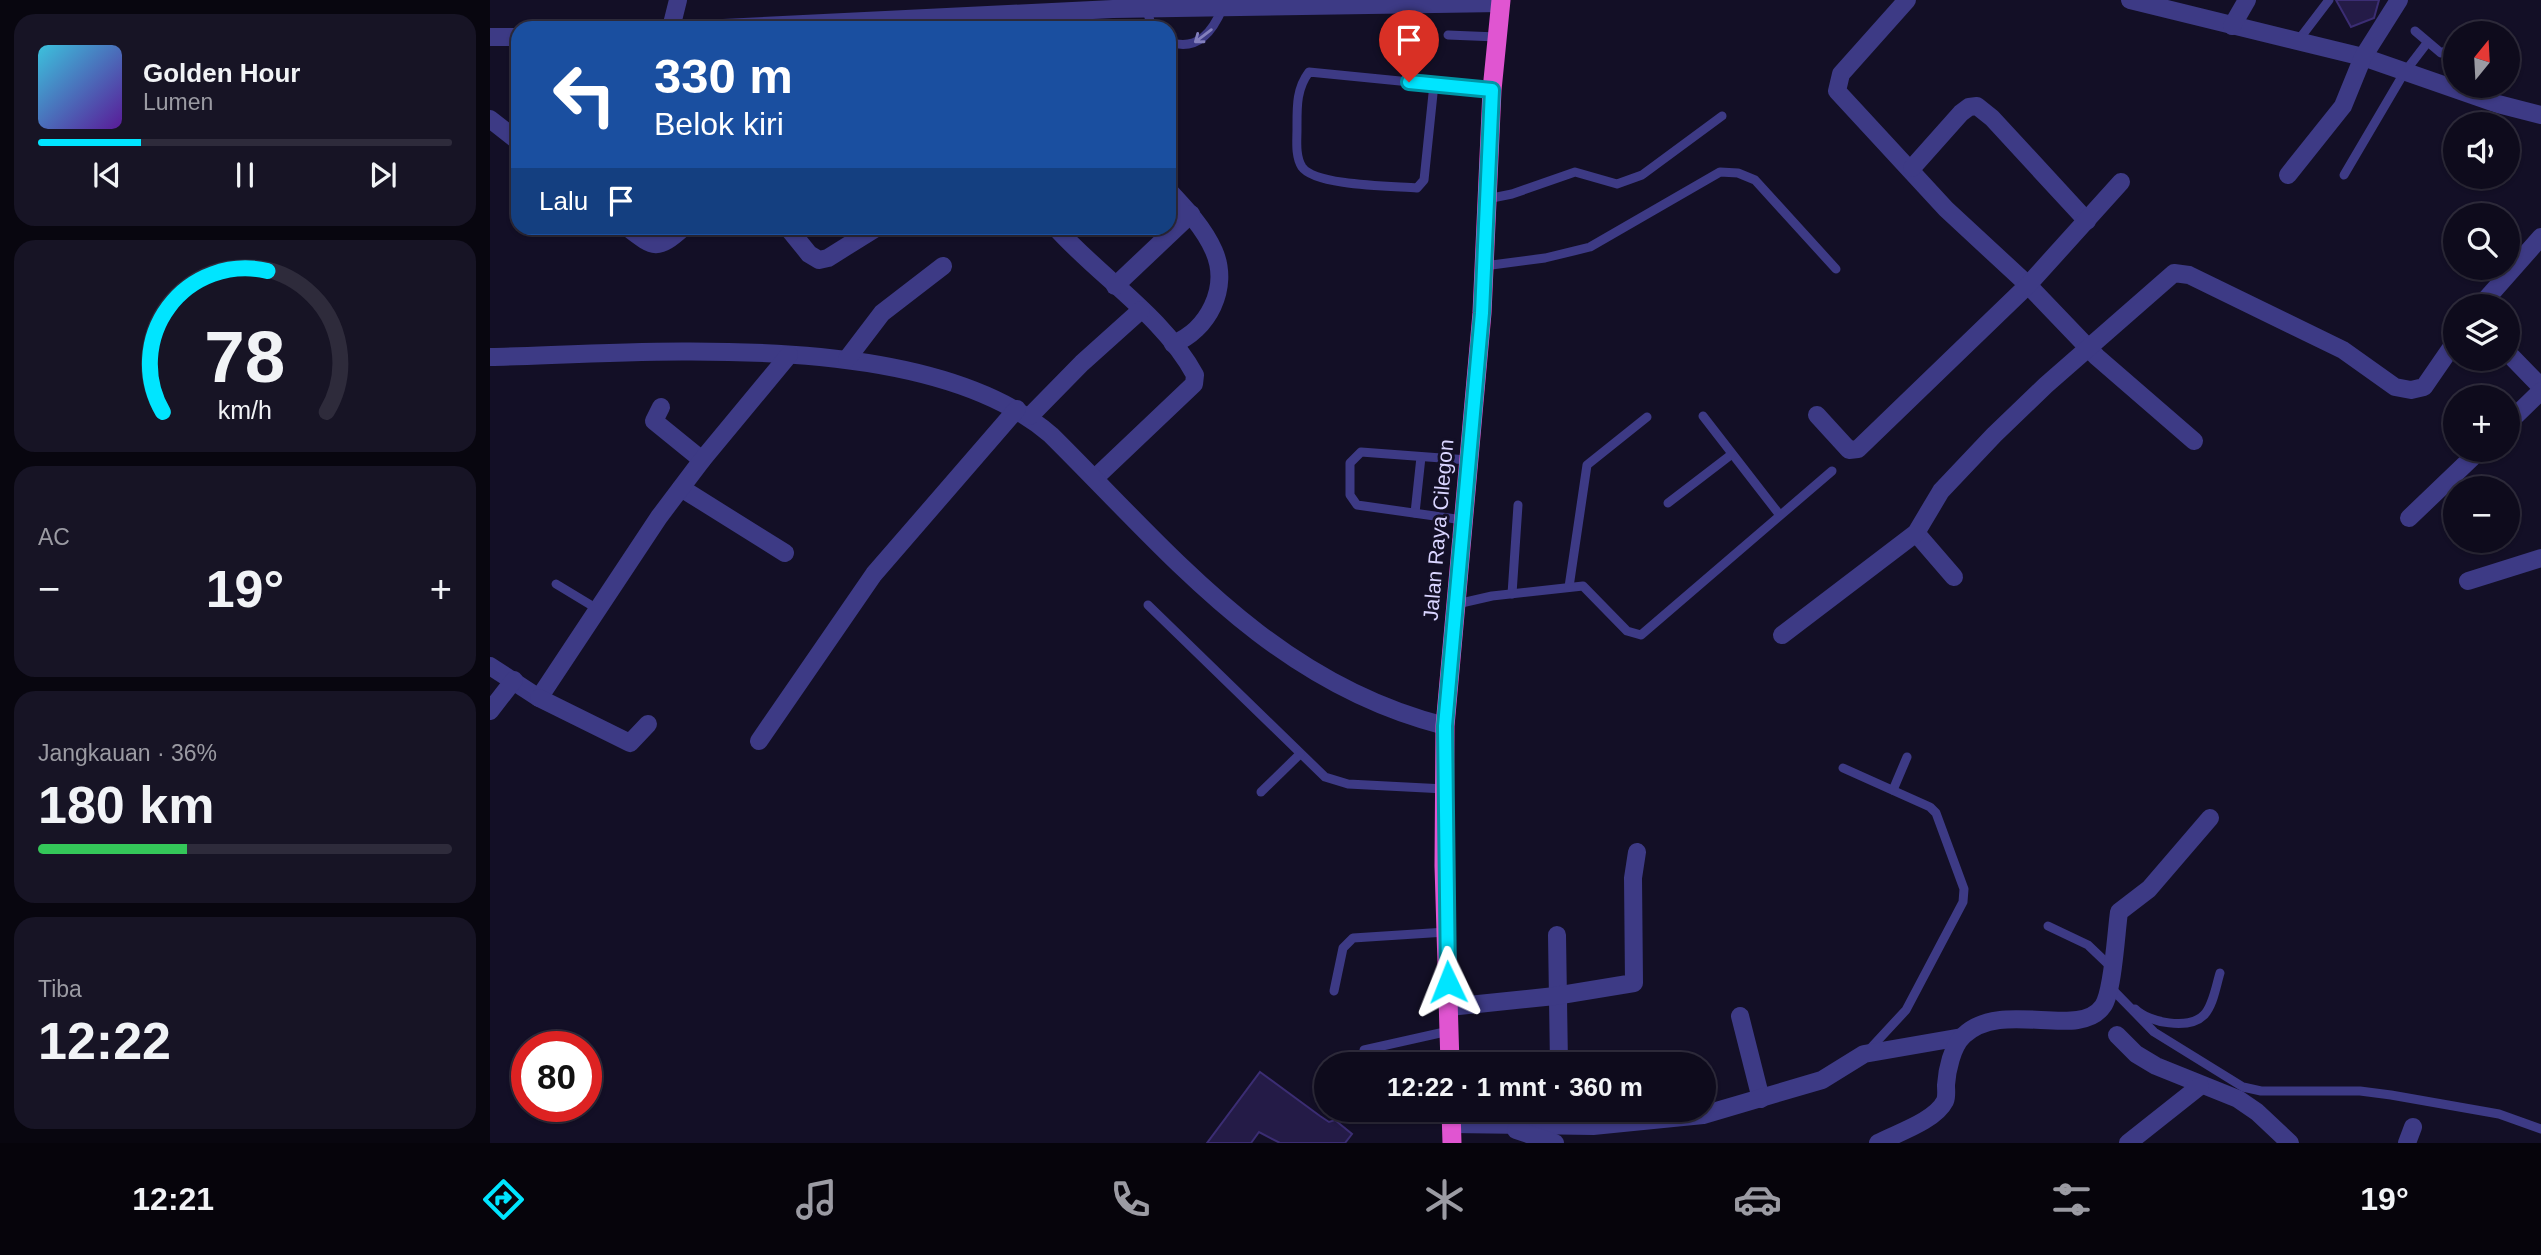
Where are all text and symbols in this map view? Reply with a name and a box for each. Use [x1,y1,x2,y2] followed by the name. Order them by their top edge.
[1379,10,1439,82] pin
[1390,21,1428,59] icon: arrive
[2443,21,2520,98] north arrow
[2443,21,2520,553] map controls
[1194,29,1212,44] one-way arrow
[539,49,630,140] icon: left
[654,49,793,103] text: 330 m
[143,58,300,88] text: Golden Hour
[143,89,213,115] text: Lumen
[654,106,784,142] text: Belok kiri
[2443,112,2520,189] button: sound
[88,156,126,194] icon: previous
[226,156,264,194] icon: pause
[364,156,402,194] icon: next
[602,182,640,220] icon: arrive
[539,186,588,216] text: Lalu
[2443,203,2520,280] button: search
[2443,294,2520,371] button: layers
[205,316,285,397] text: 78
[2443,385,2520,462] button: +
[218,395,272,423] text: km/h
[1419,438,1457,622] street label: Jalan Raya Cilegon
[2443,476,2520,553] button: −
[38,524,70,550] text: AC
[206,560,284,618] text: 19°
[38,568,60,610] text: −
[430,568,452,610] text: +
[38,740,217,766] text: Jangkauan · 36%
[38,776,214,834] text: 180 km
[1411,945,1485,1019] position arrow
[38,976,82,1002] text: Tiba
[38,1012,171,1070] text: 12:22
[511,1031,602,1122] speed limit sign: 80
[1387,1072,1643,1102] text: 12:22 · 1 mnt · 360 m
[479,1175,528,1224] icon: directions
[792,1175,841,1224] icon: music
[1106,1175,1155,1224] icon: phone
[1420,1175,1469,1224] icon: climate
[1733,1175,1782,1224] icon: car
[2047,1175,2096,1224] icon: filters
[132,1181,214,1217] text: 12:21
[2360,1181,2409,1217] text: 19°

